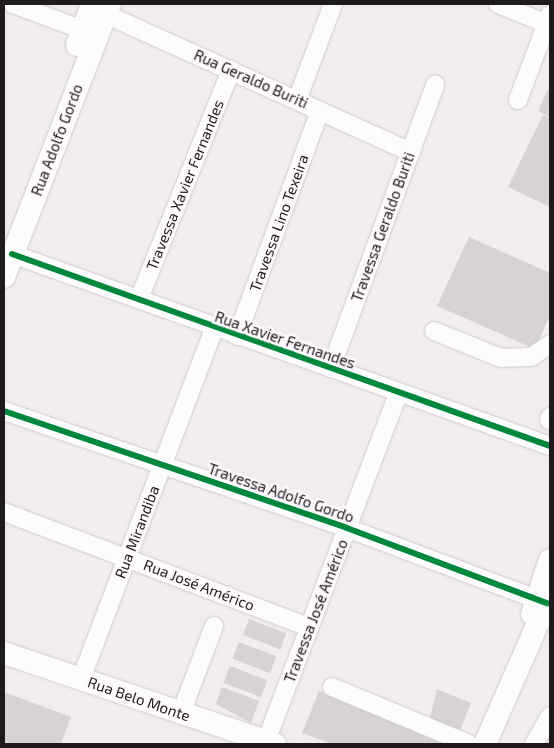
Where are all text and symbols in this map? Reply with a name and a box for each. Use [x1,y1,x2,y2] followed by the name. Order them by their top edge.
[191,46,311,112] street label: Rua Geraldo Buriti
[27,81,87,199] street label: Rua Adolfo Gordo
[142,97,228,273] street label: Travessa Xavier Fernandes
[348,150,418,304] street label: Travessa Geraldo Buriti
[246,152,312,294] street label: Travessa Lino Texeira
[212,307,358,373] street label: Rua Xavier Fernandes
[205,460,357,526] street label: Travessa Adolfo Gordo
[111,483,163,581] street label: Rua Mirandiba
[280,536,352,686] street label: Travessa José Américo
[141,555,257,615] street label: Rua José Américo
[85,673,193,725] street label: Rua Belo Monte

